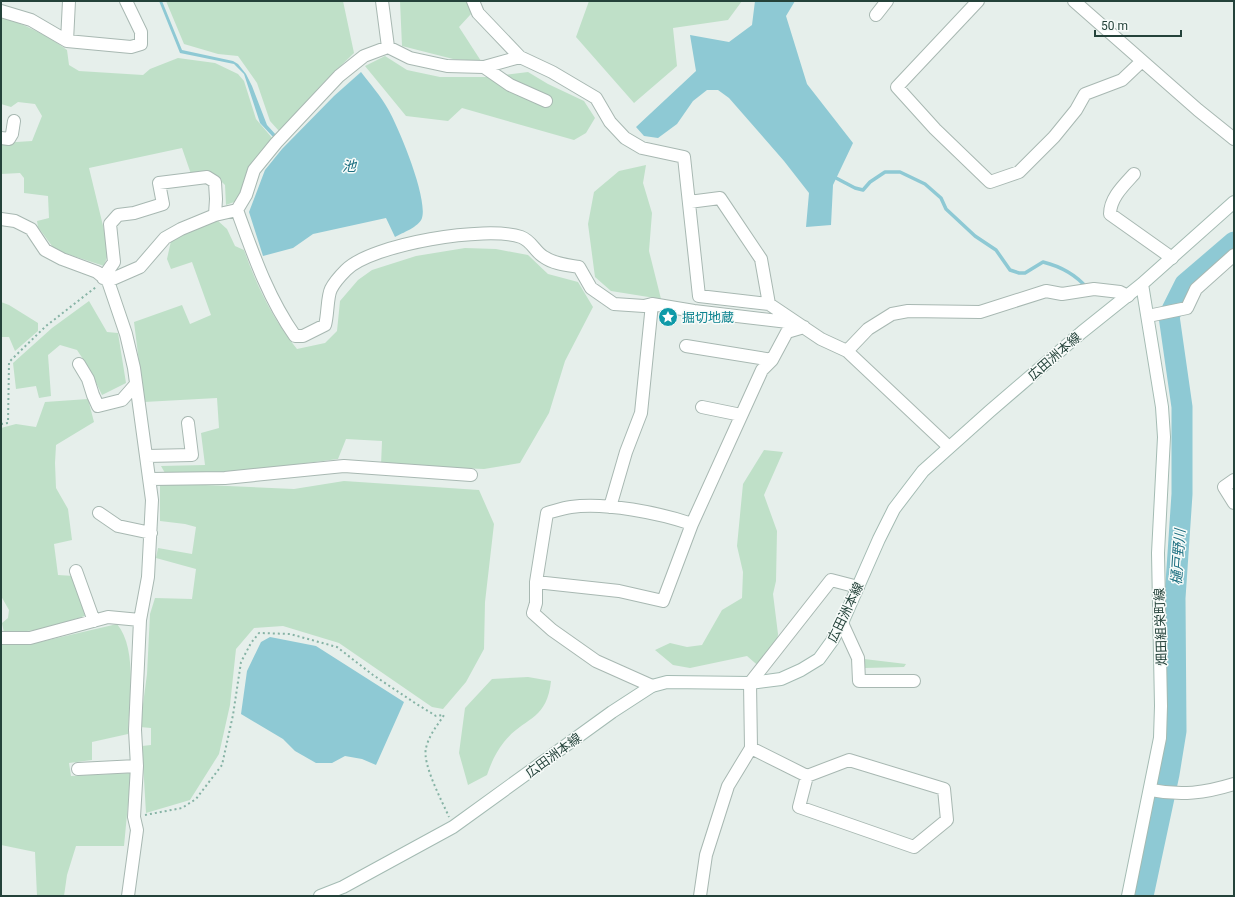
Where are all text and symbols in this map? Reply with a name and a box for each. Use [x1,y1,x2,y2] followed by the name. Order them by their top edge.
[1095,12,1181,38] scale bar
[1101,19,1128,33] text: 50 m
[342,158,358,174] water label: 池
[657,306,679,328] place icon: 掘切地蔵
[682,310,734,325] place label: 掘切地蔵
[1025,329,1084,383] street label: 広田洲本線
[1168,527,1188,585] water label: 樋戸野川
[824,580,866,645] street label: 広田洲本線
[1152,588,1169,666] street label: 畑田組栄町線
[523,730,584,781] street label: 広田洲本線

